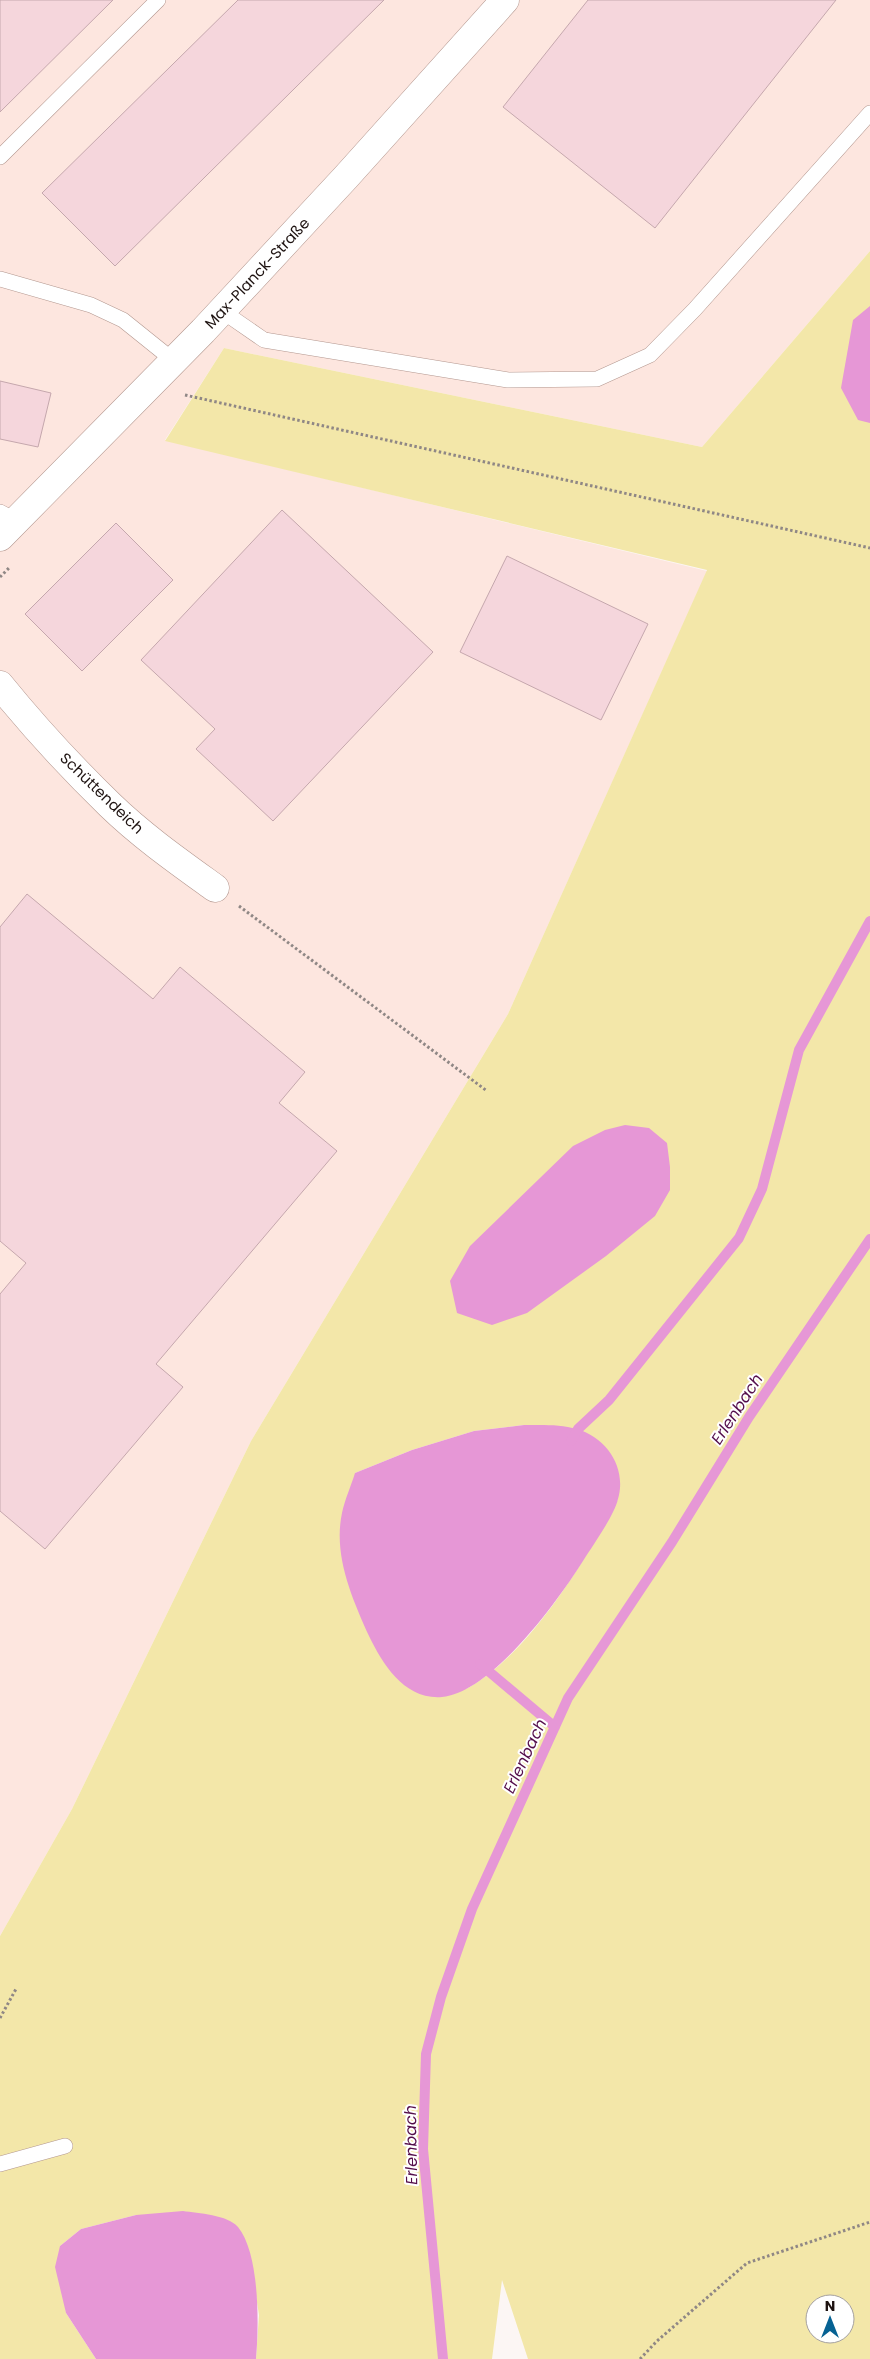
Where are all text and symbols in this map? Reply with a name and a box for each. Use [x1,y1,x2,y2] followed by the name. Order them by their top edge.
[200,213,314,333] street label: Max-Planck-Straße
[56,748,148,838] street label: Schüttendeich
[706,1369,768,1449] water label: Erlenbach
[498,1715,552,1797] water label: Erlenbach
[399,2105,423,2185] water label: Erlenbach
[805,2294,855,2344] north arrow
[825,2296,835,2316] text: N

